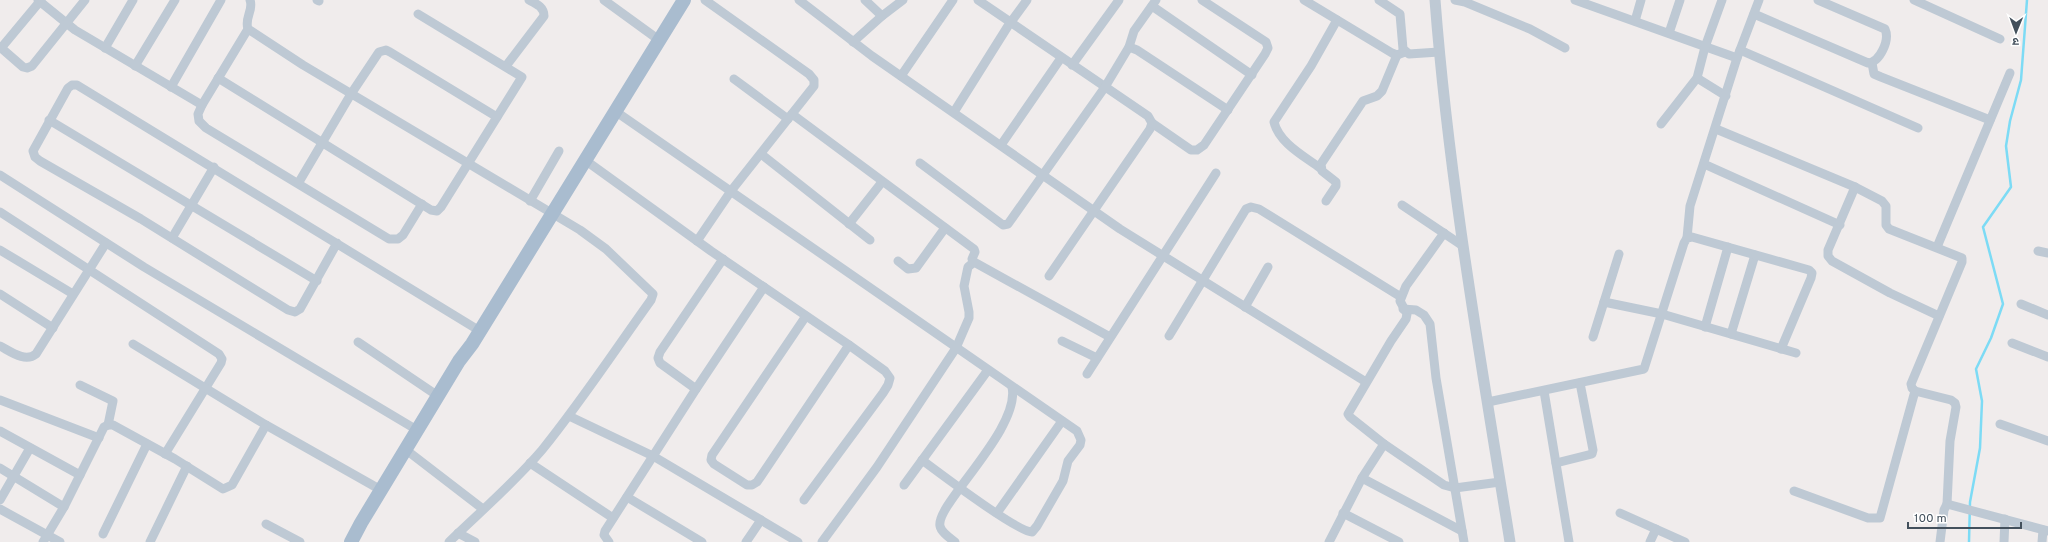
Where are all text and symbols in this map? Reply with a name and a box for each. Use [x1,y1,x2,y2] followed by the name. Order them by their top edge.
[1996,12,2036,52] north arrow
[2012,34,2019,48] text: उ
[1908,504,2021,530] scale bar
[1914,511,1947,527] text: 100 m

